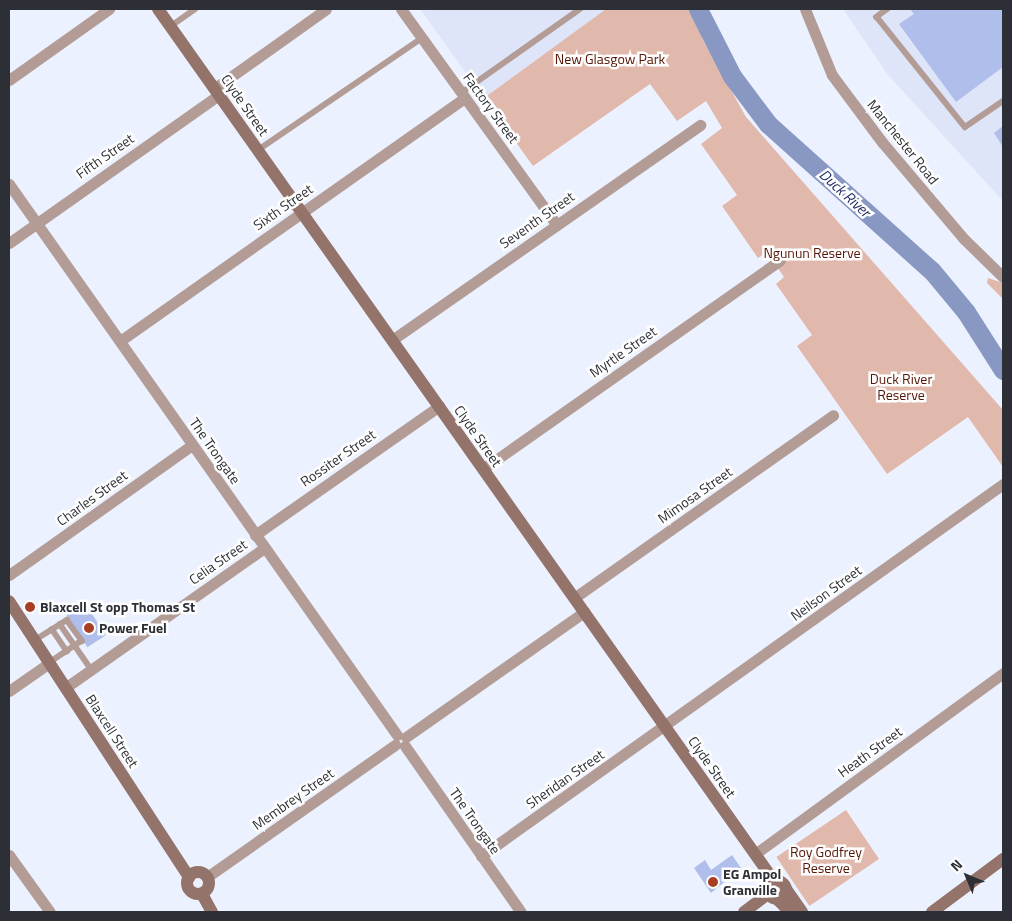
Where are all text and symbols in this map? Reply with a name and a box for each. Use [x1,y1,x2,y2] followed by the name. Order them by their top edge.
[555,51,665,67] park label: New Glasgow Park
[460,69,522,147] street label: Factory Street
[218,71,272,139] street label: Clyde Street
[864,96,942,188] street label: Manchester Road
[73,130,137,182] street label: Fifth Street
[816,165,874,221] water label: Duck River
[250,180,316,234] street label: Sixth Street
[496,188,578,252] street label: Seventh Street
[763,245,861,261] park label: Ngunun Reserve
[586,323,660,381] street label: Myrtle Street
[870,371,932,404] park label: Duck River Reserve
[451,402,505,470] street label: Clyde Street
[186,415,244,487] street label: The Trongate
[297,426,379,490] street label: Rossiter Street
[655,463,735,527] street label: Mimosa Street
[53,467,131,529] street label: Charles Street
[186,536,250,588] street label: Celia Street
[787,562,865,624] street label: Neilson Street
[40,599,195,615] place label: Blaxcell St opp Thomas St
[24,601,36,613] marker: Blaxcell St opp Thomas St
[99,620,167,636] place label: Power Fuel
[83,622,95,634] marker: Power Fuel
[82,691,142,771] street label: Blaxcell Street
[835,723,905,781] street label: Heath Street
[685,733,739,801] street label: Clyde Street
[523,746,607,812] street label: Sheridan Street
[249,765,337,833] street label: Membrey Street
[446,785,504,857] street label: The Trongate
[790,844,862,876] park label: Roy Godfrey Reserve
[942,851,992,901] north arrow
[945,854,967,876] text: N
[723,866,781,899] place label: EG Ampol Granville
[707,876,719,888] marker: EG Ampol Granville

